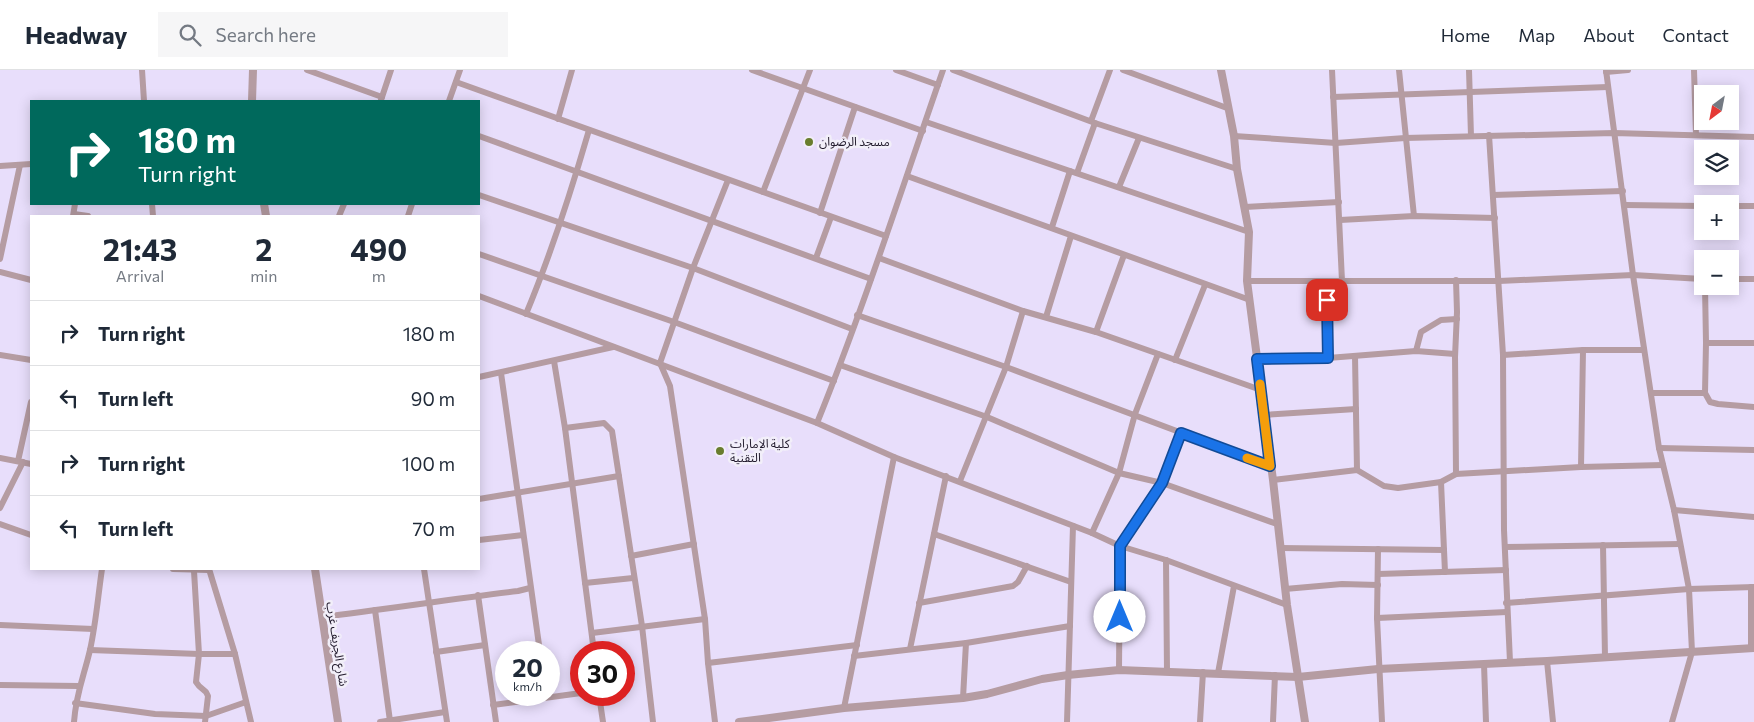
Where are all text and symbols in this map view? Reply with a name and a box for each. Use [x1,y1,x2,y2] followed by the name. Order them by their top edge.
[158,12,508,57] search box
[25,20,128,49] text: Headway
[176,21,204,49] icon: search
[216,23,316,46] text: Search here
[1441,24,1490,46] text: Home
[1518,24,1555,46] text: Map
[1583,24,1635,46] text: About
[1663,24,1729,46] text: Contact
[1694,85,1739,130] north arrow
[1694,85,1739,295] map controls
[138,117,236,160] text: 180 m
[55,120,120,185] icon: right
[819,134,890,149] place label: مسجد الرضوان
[803,136,815,148] marker: مسجد الرضوان
[1694,140,1739,185] button: layers
[138,160,236,187] text: Turn right
[1694,195,1739,240] button: +
[103,230,177,267] text: 21:43
[255,230,272,267] text: 2
[350,230,407,267] text: 490
[1694,250,1739,295] button: −
[116,266,164,285] text: Arrival
[250,266,277,285] text: min
[372,266,386,285] text: m
[1306,279,1348,321] pin
[1313,286,1341,314] icon: arrive
[55,319,83,347] icon: right
[98,322,185,345] text: Turn right
[403,322,455,345] text: 180 m
[55,384,83,412] icon: left
[98,387,173,410] text: Turn left
[411,387,455,410] text: 90 m
[730,436,791,465] place label: كلية الإمارات التقنية
[714,445,726,457] marker: كلية الإمارات التقنية
[55,449,83,477] icon: right
[98,452,185,475] text: Turn right
[402,452,455,475] text: 100 m
[55,514,83,542] icon: left
[98,517,173,540] text: Turn left
[412,517,455,540] text: 70 m
[1093,590,1145,642] position arrow
[321,601,352,688] street label: شارع الجريف غرب
[570,641,635,706] speed limit sign: 30
[512,652,543,682] text: 20
[513,679,542,693] text: km/h

